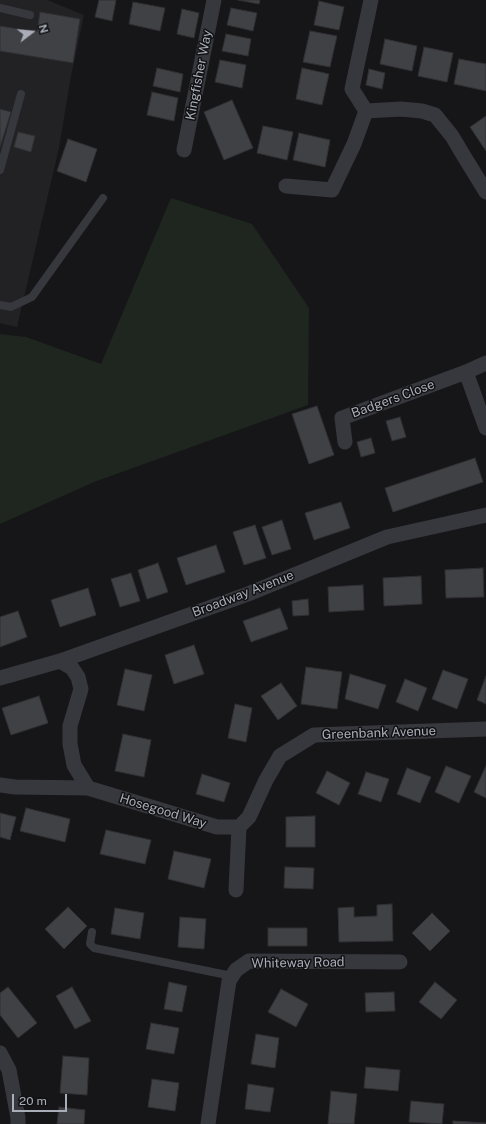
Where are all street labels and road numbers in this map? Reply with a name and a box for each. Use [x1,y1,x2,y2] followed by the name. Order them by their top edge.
[183,29,215,121] street label: Kingfisher Way
[349,377,437,421] street label: Badgers Close
[190,567,296,621] street label: Broadway Avenue
[322,723,436,743] street label: Greenbank Avenue
[118,790,208,832] street label: Hosegood Way
[251,954,345,972] street label: Whiteway Road

